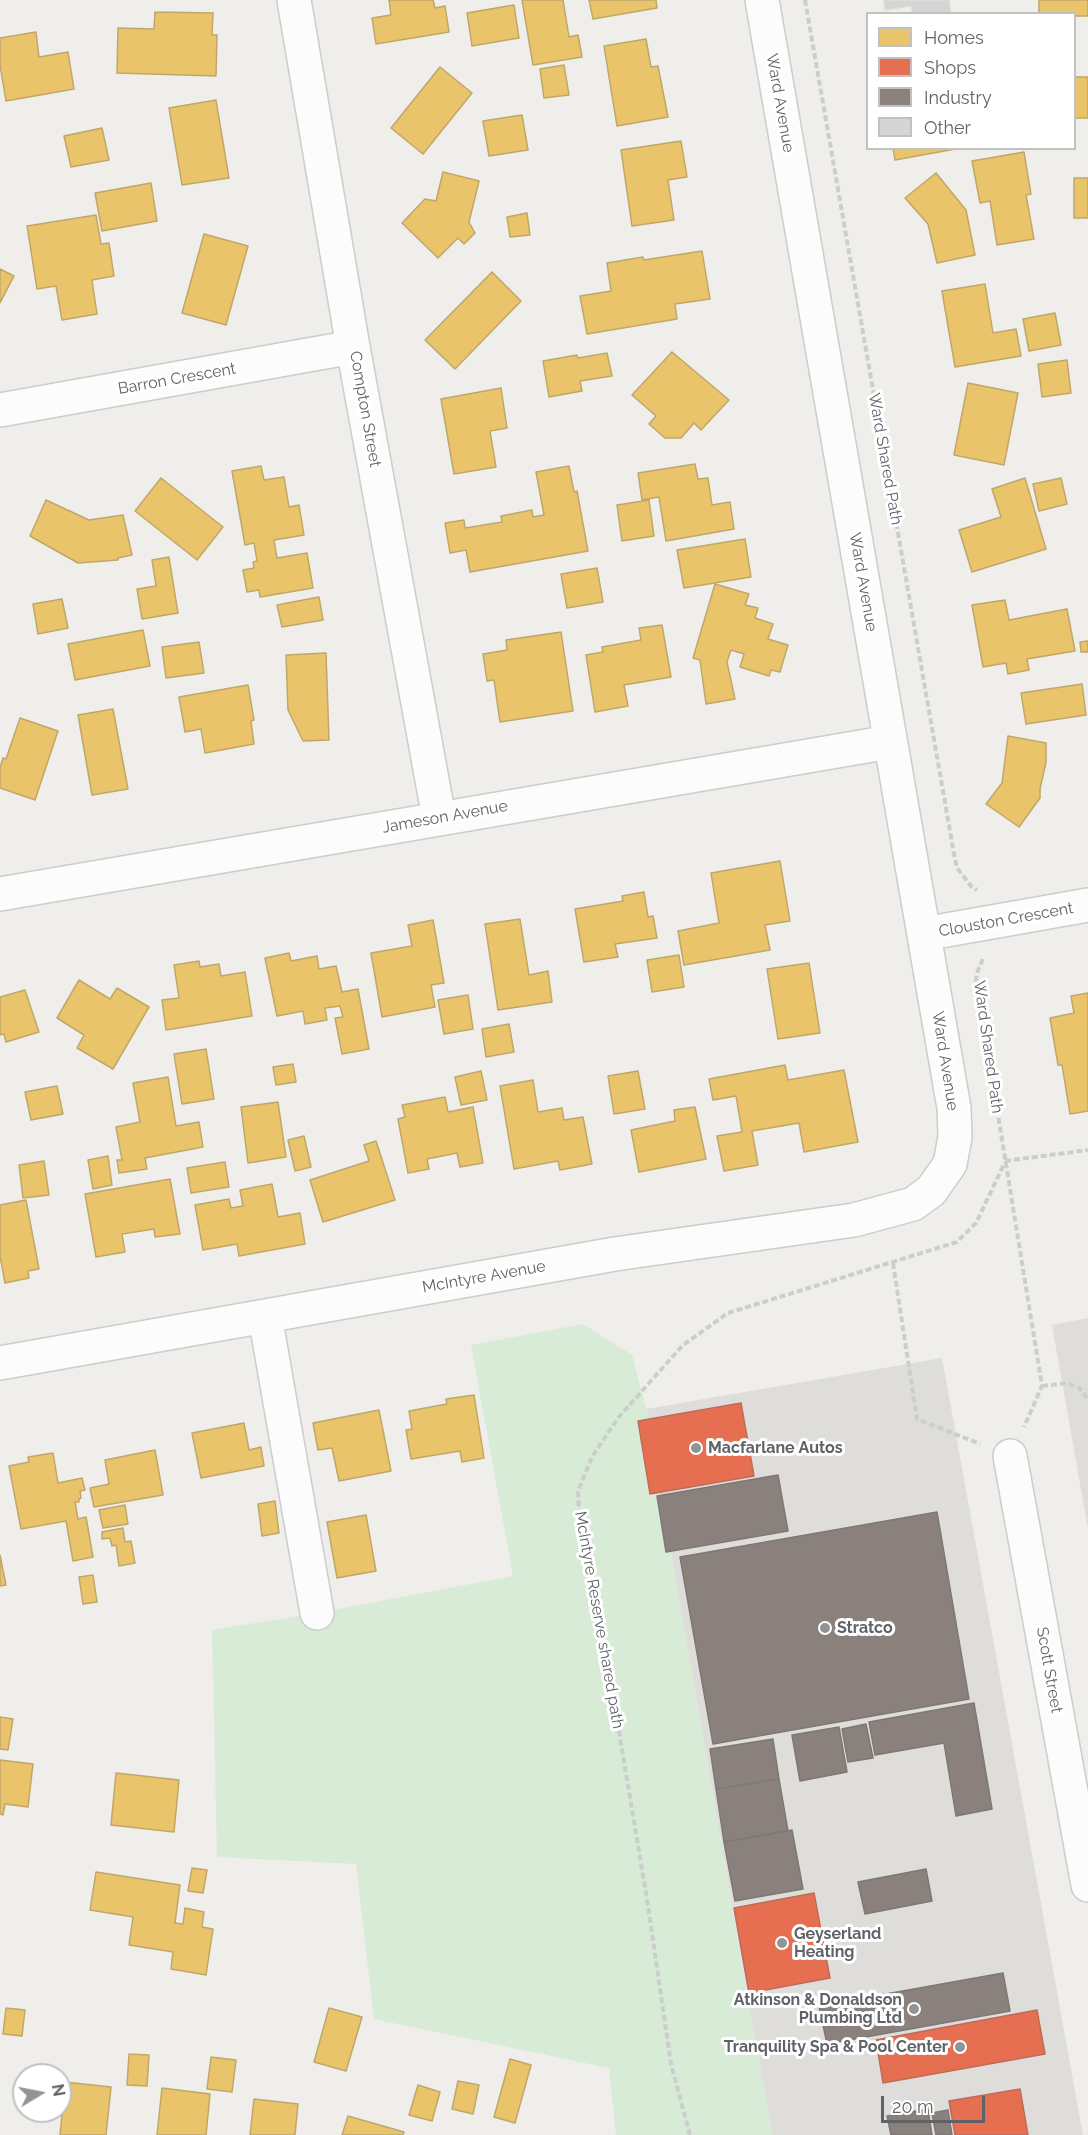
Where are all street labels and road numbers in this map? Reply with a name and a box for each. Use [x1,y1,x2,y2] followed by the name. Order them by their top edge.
[762,52,798,154] street label: Ward Avenue
[345,349,385,469] street label: Compton Street
[117,359,237,399] street label: Barron Crescent
[864,391,906,527] street label: Ward Shared Path
[845,531,881,633] street label: Ward Avenue
[381,797,509,837] street label: Jameson Avenue
[937,899,1075,941] street label: Clouston Crescent
[969,979,1007,1115] street label: Ward Shared Path
[928,1010,962,1112] street label: Ward Avenue
[421,1257,547,1297] street label: McIntyre Avenue
[570,1510,628,1730] street label: McIntyre Reserve shared path
[1032,1626,1066,1714] street label: Scott Street

